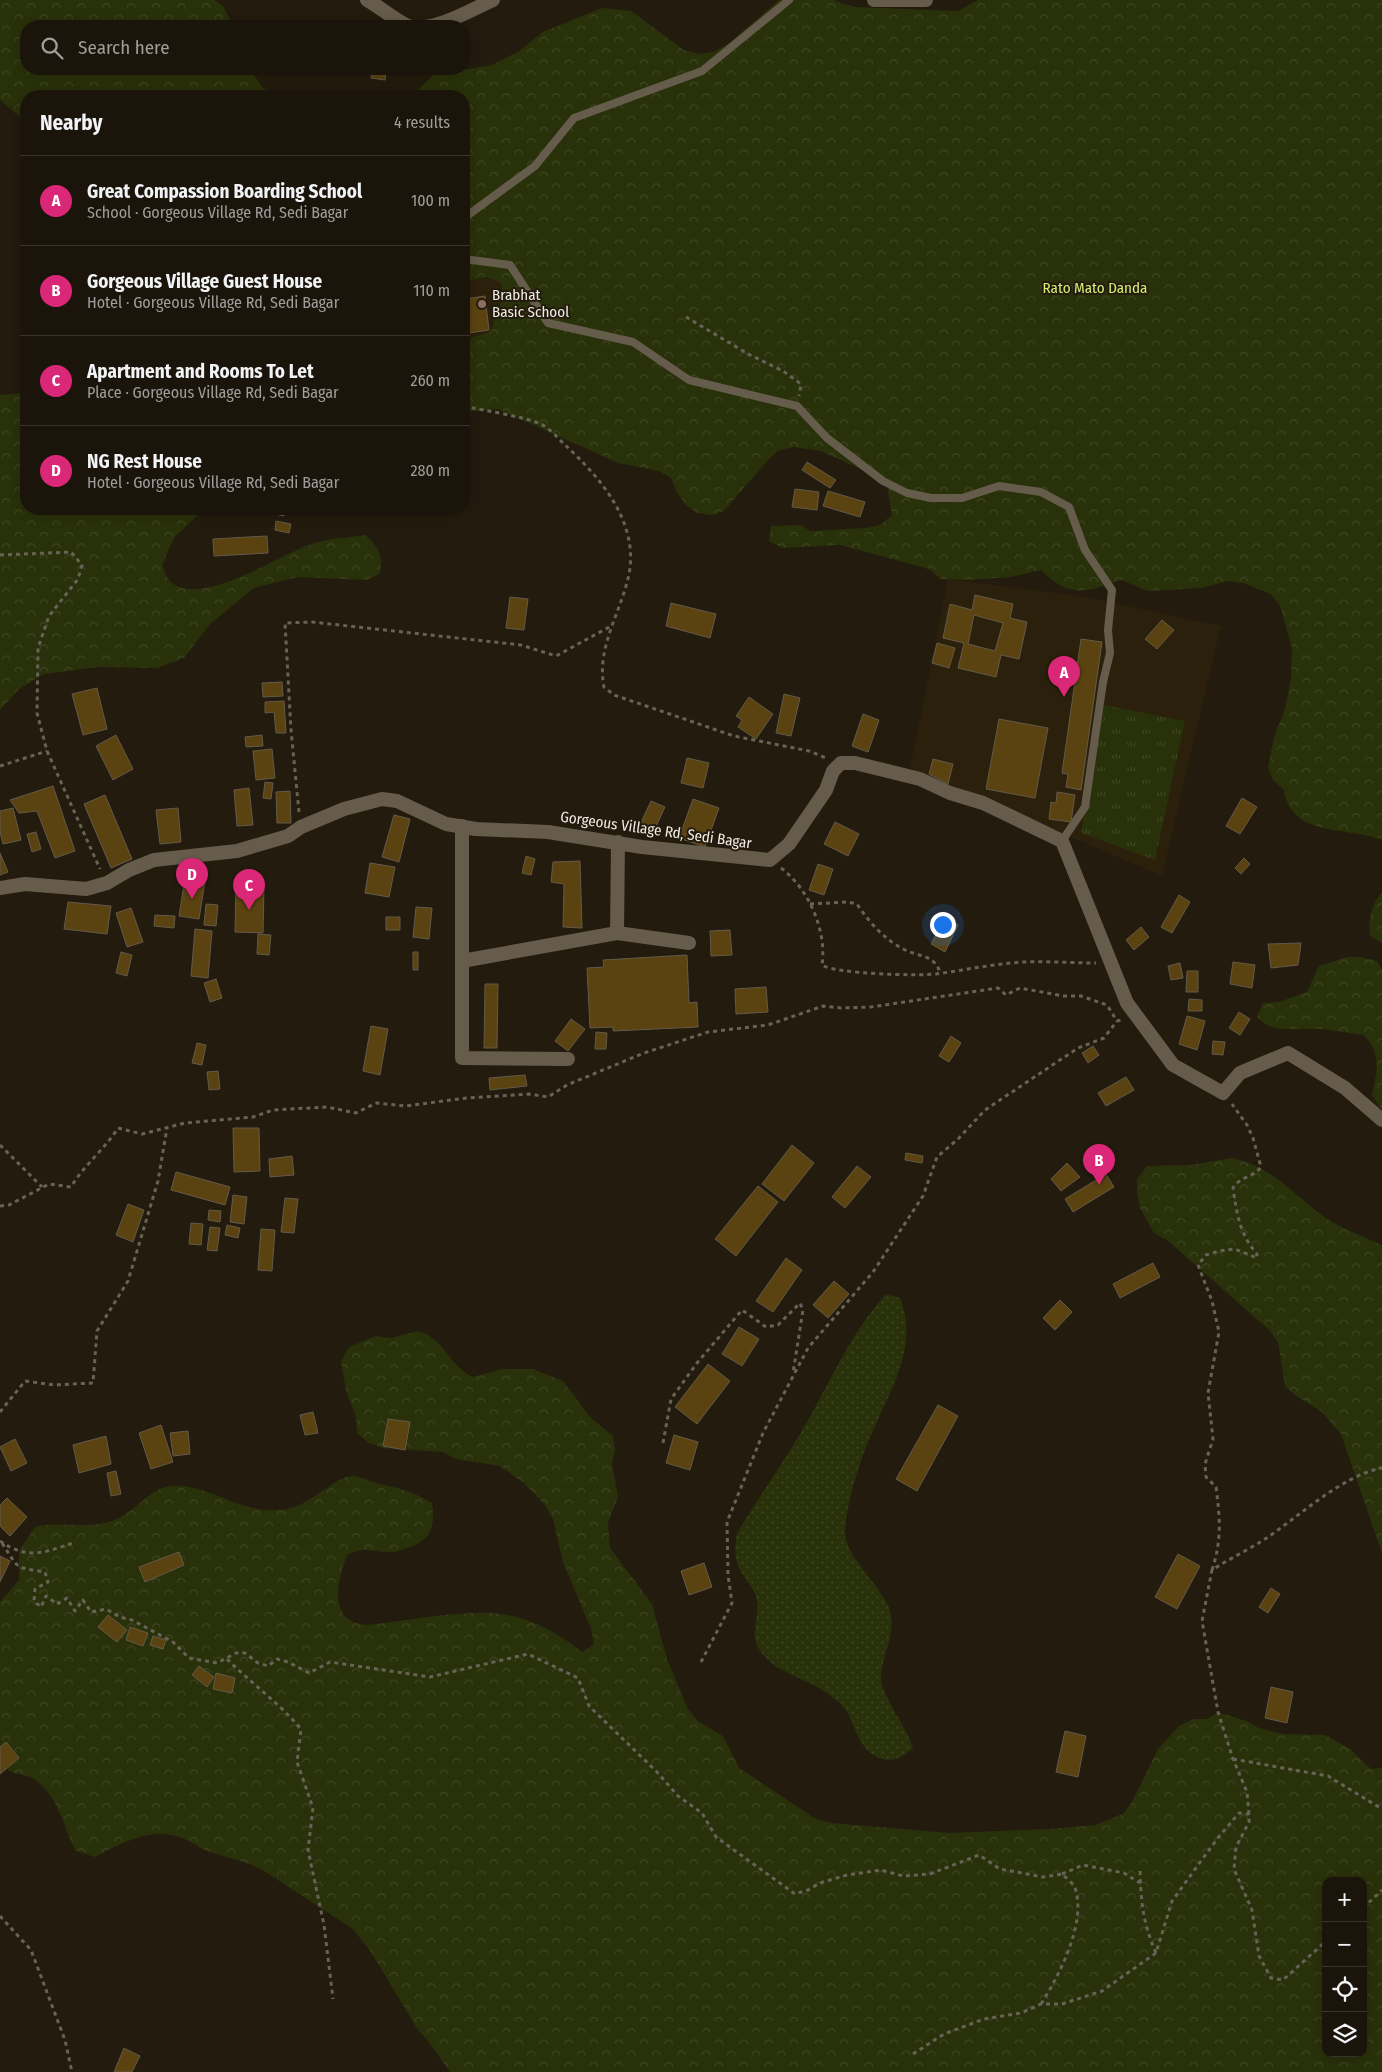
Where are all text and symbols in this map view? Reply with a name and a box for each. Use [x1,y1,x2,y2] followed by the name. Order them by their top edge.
[20,20,470,75] search box
[38,34,66,62] icon: search
[78,36,170,59] text: Search here
[40,110,102,136] text: Nearby
[394,113,450,132] text: 4 results
[87,180,362,203] text: Great Compassion Boarding School
[52,191,60,210] text: A
[411,191,450,210] text: 100 m
[87,203,348,222] text: School · Gorgeous Village Rd, Sedi Bagar
[87,270,322,293] text: Gorgeous Village Guest House
[1043,279,1147,297] park label: Rato Mato Danda
[52,281,60,300] text: B
[413,281,450,300] text: 110 m
[492,286,569,321] place label: Brabhat Basic School
[87,293,339,312] text: Hotel · Gorgeous Village Rd, Sedi Bagar
[476,298,488,310] marker: Brabhat Basic School
[87,360,314,383] text: Apartment and Rooms To Let
[52,371,60,390] text: C
[411,371,450,390] text: 260 m
[87,383,339,402] text: Place · Gorgeous Village Rd, Sedi Bagar
[87,450,202,473] text: NG Rest House
[51,461,61,480] text: D
[411,461,450,480] text: 280 m
[87,473,339,492] text: Hotel · Gorgeous Village Rd, Sedi Bagar
[1048,656,1080,697] pin: A
[559,808,754,852] street label: Gorgeous Village Rd, Sedi Bagar
[176,858,208,899] pin: D
[233,869,265,910] pin: C
[930,912,956,938] your location
[1083,1144,1115,1185] pin: B
[1322,1877,1367,2057] map controls
[1322,1877,1367,1922] button: +
[1322,1922,1367,1967] button: −
[1322,1967,1367,2012] button: locate
[1322,2012,1367,2057] button: layers

